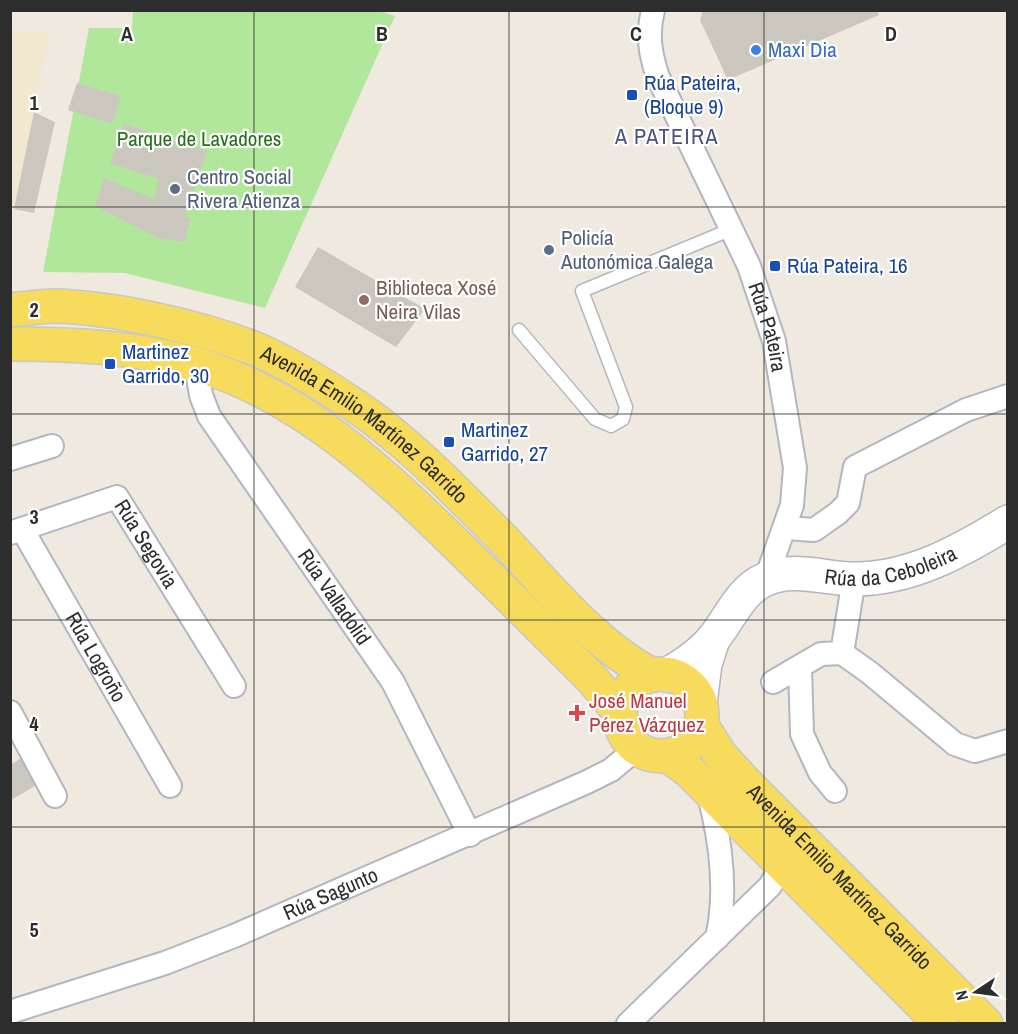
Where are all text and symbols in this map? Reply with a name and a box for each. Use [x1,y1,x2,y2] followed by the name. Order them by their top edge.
[121,20,133,47] text: A
[376,20,388,47] text: B
[630,20,642,47] text: C
[885,20,897,47] text: D
[768,35,837,64] place label: Maxi Dia
[749,43,763,57] marker: Maxi Dia
[644,68,741,121] place label: Rúa Pateira, (Bloque 9)
[625,88,639,102] marker: Rúa Pateira, (Bloque 9)
[29,89,39,116] text: 1
[614,121,719,151] district label: A PATEIRA
[117,124,281,153] park label: Parque de Lavadores
[187,162,300,215] place label: Centro Social Rivera Atienza
[168,182,182,196] marker: Centro Social Rivera Atienza
[560,223,714,276] place label: Policía Autonómica Galega
[542,243,556,257] marker: Policía Autonómica Galega
[787,251,908,280] place label: Rúa Pateira, 16
[768,259,782,273] marker: Rúa Pateira, 16
[376,273,496,326] place label: Biblioteca Xosé Neira Vilas
[741,278,794,374] street label: Rúa Pateira
[357,293,371,307] marker: Biblioteca Xosé Neira Vilas
[29,296,39,323] text: 2
[122,337,209,390] place label: Martinez Garrido, 30
[255,338,474,510] street label: Avenida Emilio Martínez Garrido
[103,357,117,371] marker: Martinez Garrido, 30
[461,415,548,468] place label: Martinez Garrido, 27
[442,435,456,449] marker: Martinez Garrido, 27
[108,494,185,594] street label: Rúa Segovia
[29,503,39,530] text: 3
[823,538,962,593] street label: Rúa da Ceboleira
[291,543,378,651] street label: Rúa Valladolid
[59,607,134,707] street label: Rúa Logroño
[589,686,705,739] place label: José Manuel Pérez Vázquez
[570,706,584,720] marker: José Manuel Pérez Vázquez
[29,710,39,737] text: 4
[740,776,939,976] street label: Avenida Emilio Martínez Garrido
[278,860,382,927] street label: Rúa Sagunto
[29,916,39,943] text: 5
[946,962,1006,1022] north arrow
[950,988,973,1002] text: N

